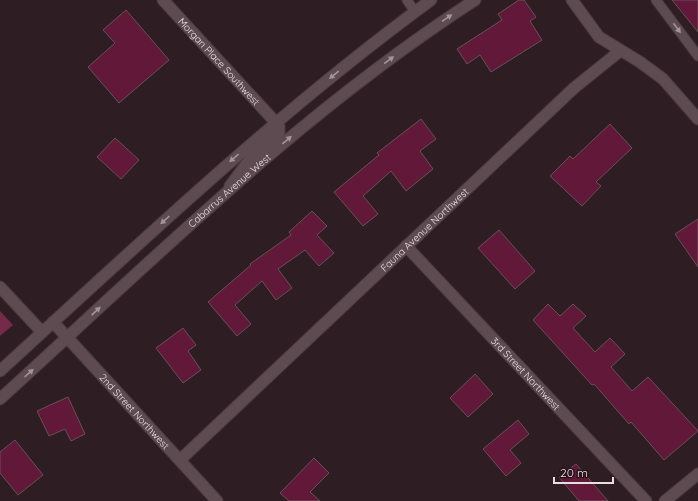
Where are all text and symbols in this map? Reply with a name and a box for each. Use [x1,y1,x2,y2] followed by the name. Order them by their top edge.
[442,14,452,22] one-way arrow
[176,15,263,108] street label: Morgan Place Southwest
[673,22,681,33] one-way arrow
[384,56,394,64] one-way arrow
[328,71,339,79] one-way arrow
[282,136,292,145] one-way arrow
[185,150,274,230] street label: Cabarrus Avenue West
[229,154,239,163] one-way arrow
[378,184,471,274] street label: Fauna Avenue Northwest
[160,215,169,224] one-way arrow
[91,307,102,316] one-way arrow
[489,334,564,413] street label: 3rd Street Northwest
[24,369,34,378] one-way arrow
[97,371,173,452] street label: 2nd Street Northwest
[554,459,613,485] scale bar
[560,465,588,480] text: 20 m

